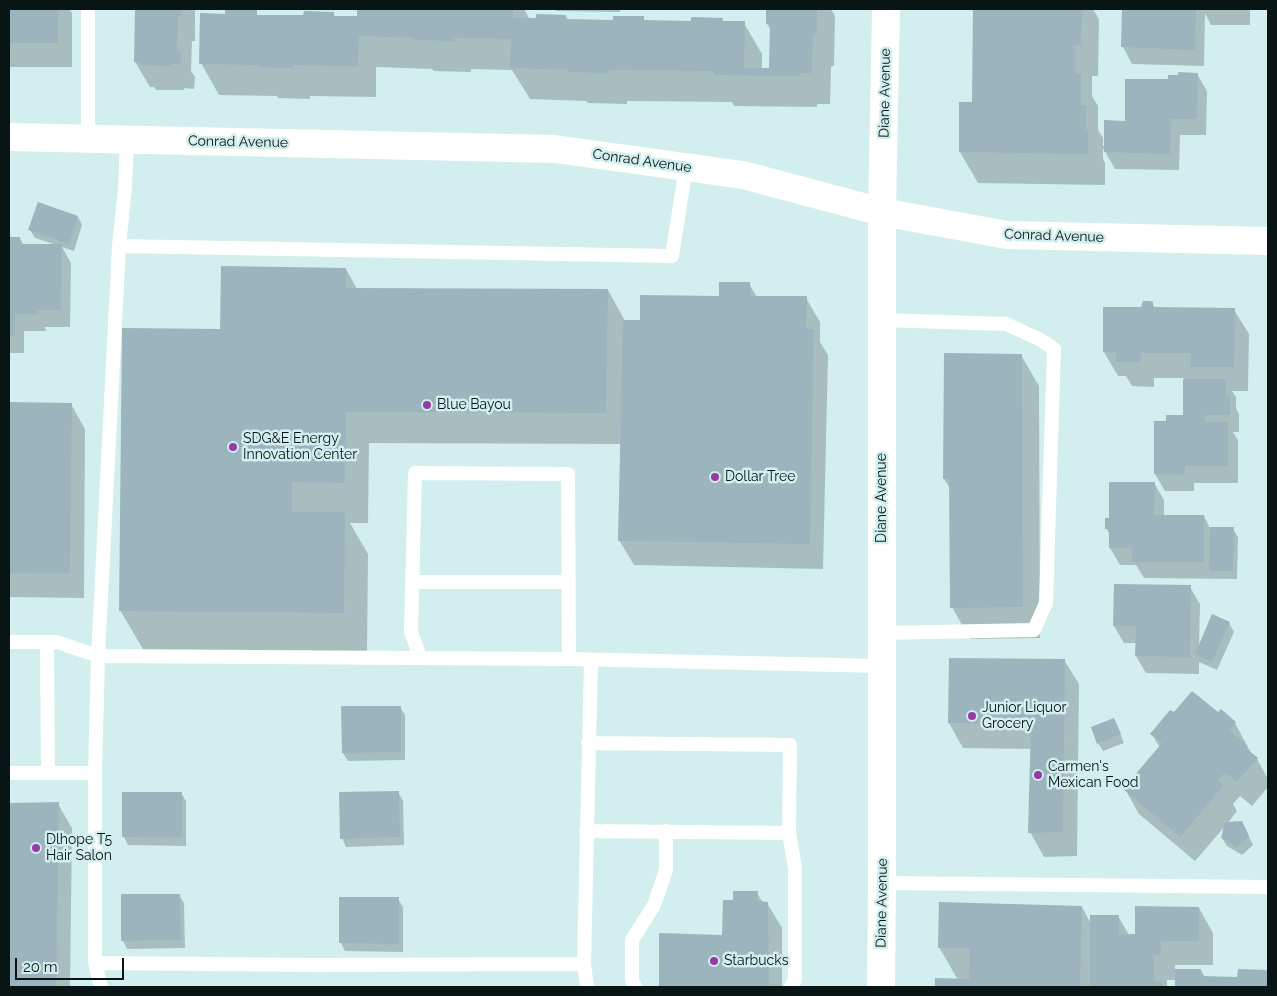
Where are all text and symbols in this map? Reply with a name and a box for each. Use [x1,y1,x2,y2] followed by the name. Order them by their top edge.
[876,48,894,138] street label: Diane Avenue
[188,133,288,151] street label: Conrad Avenue
[591,146,693,176] street label: Conrad Avenue
[1004,226,1104,246] street label: Conrad Avenue
[437,397,511,413] place label: Blue Bayou
[421,399,433,411] marker: Blue Bayou
[243,431,357,464] place label: SDG&E Energy Innovation Center
[227,441,239,453] marker: SDG&E Energy Innovation Center
[874,453,890,543] street label: Diane Avenue
[725,469,795,485] place label: Dollar Tree
[709,471,721,483] marker: Dollar Tree
[982,700,1066,732] place label: Junior Liquor Grocery
[966,710,978,722] marker: Junior Liquor Grocery
[1048,759,1138,792] place label: Carmen's Mexican Food
[1032,769,1044,781] marker: Carmen's Mexican Food
[46,832,112,864] place label: Dlhope T5 Hair Salon
[30,842,42,854] marker: Dlhope T5 Hair Salon
[873,858,891,948] street label: Diane Avenue
[18,948,126,980] scale bar
[724,953,788,969] place label: Starbucks
[708,955,720,967] marker: Starbucks
[23,958,58,976] text: 20 m

